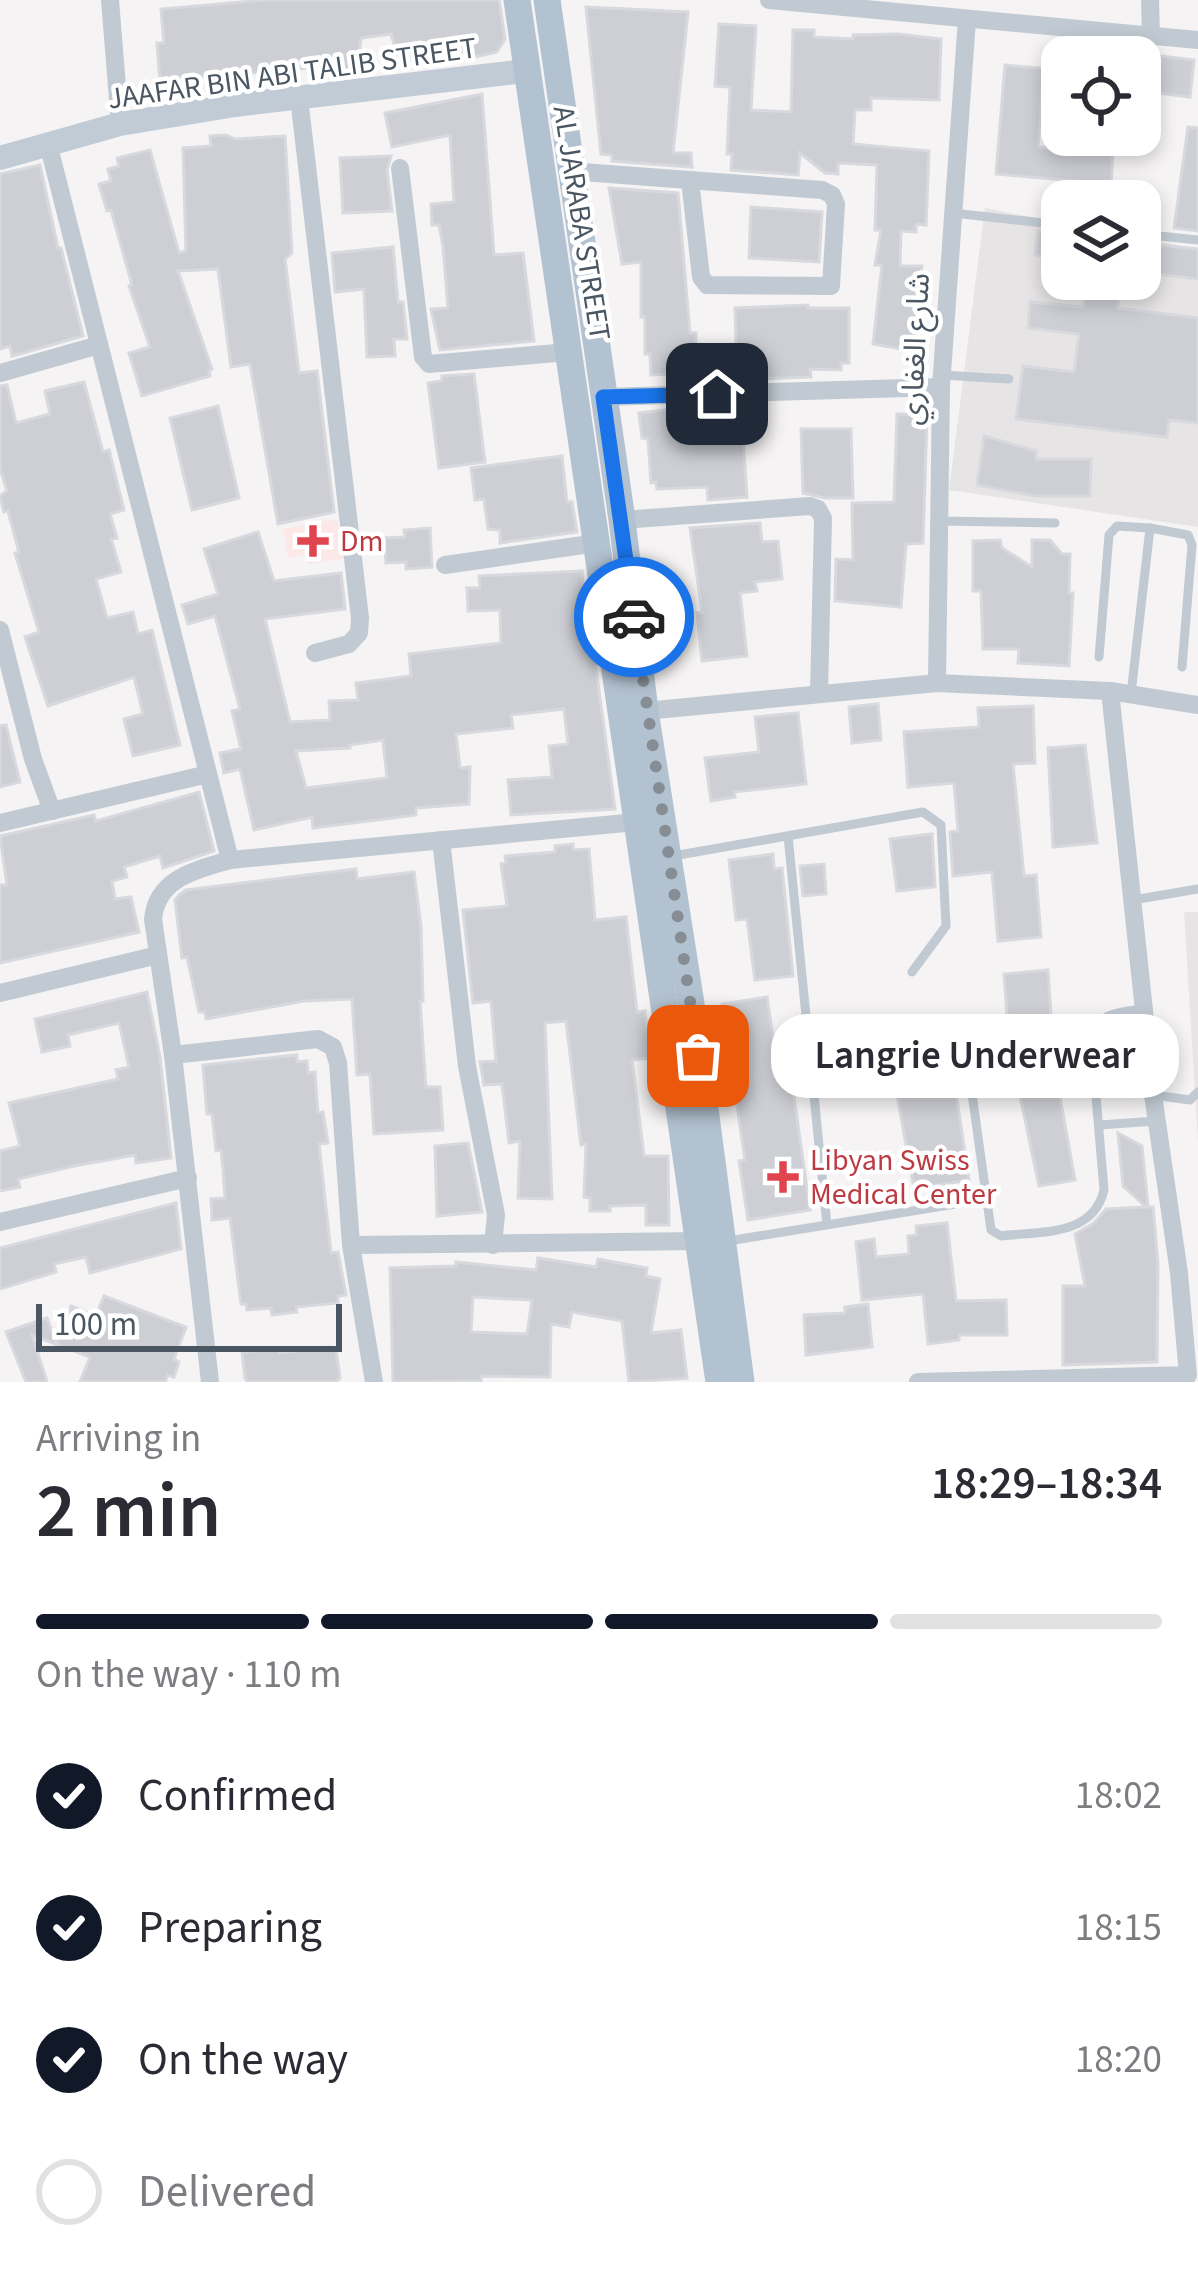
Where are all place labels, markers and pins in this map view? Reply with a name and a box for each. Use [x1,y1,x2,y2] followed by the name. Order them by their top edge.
[666,343,768,445] pin
[340,520,383,563] place label: Dm
[297,525,329,557] marker: Dm
[647,1005,749,1107] pin
[770,1014,1178,1098] callout: Langrie Underwear
[810,1139,997,1216] place label: Libyan Swiss Medical Center
[767,1161,799,1193] marker: Libyan Swiss Medical Center

